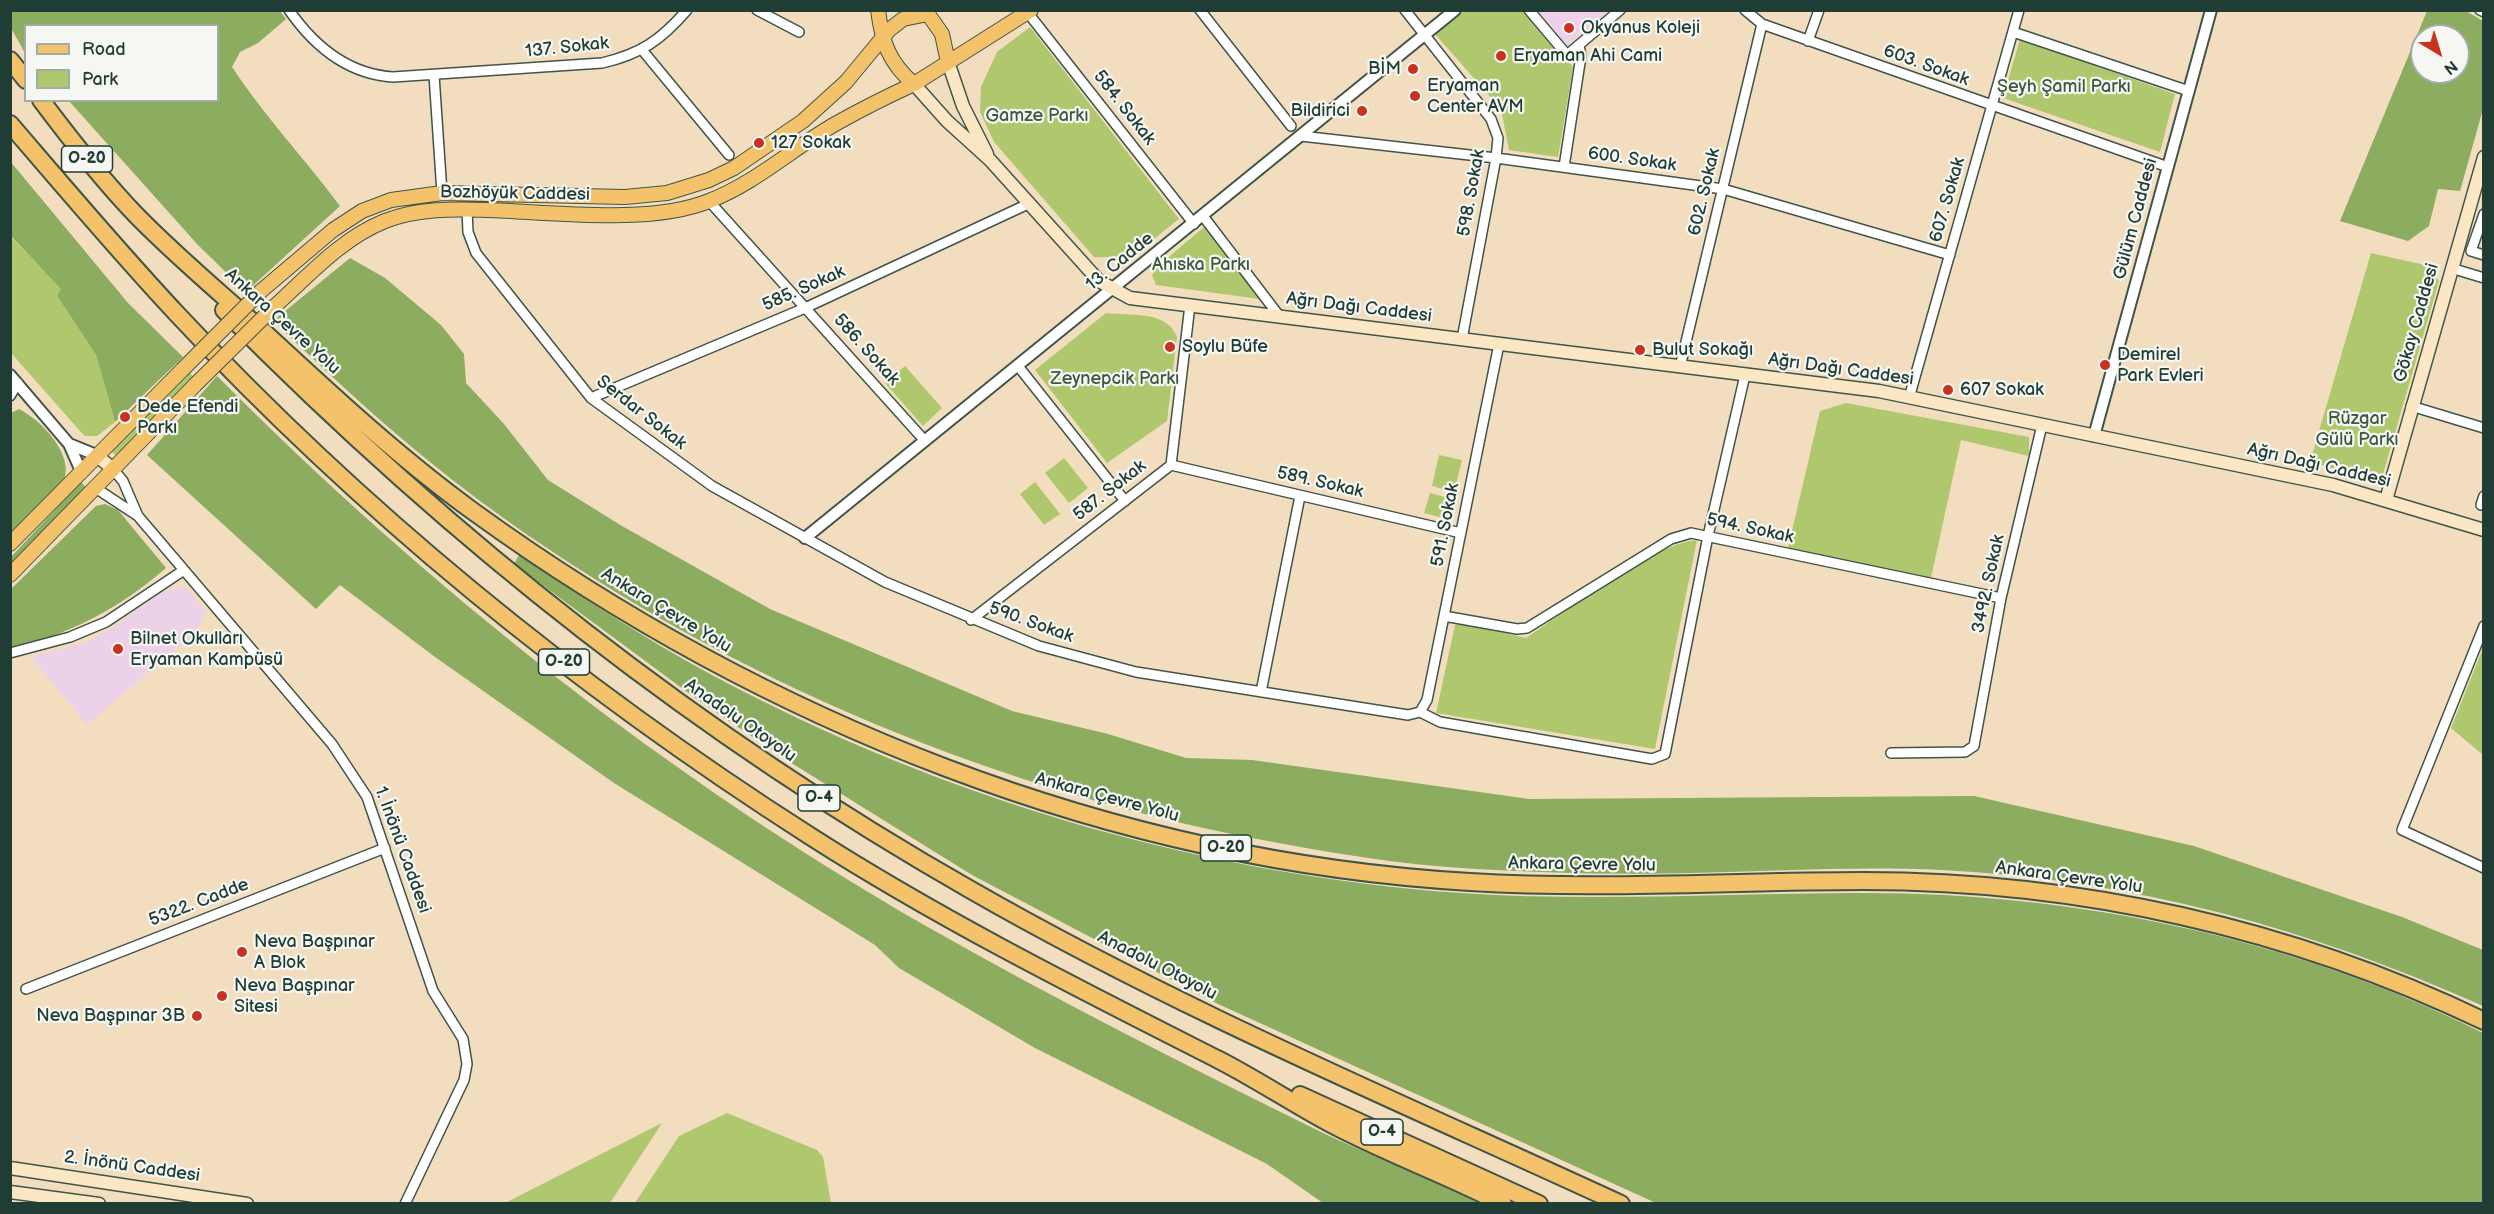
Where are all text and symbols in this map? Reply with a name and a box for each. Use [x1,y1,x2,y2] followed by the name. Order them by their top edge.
[1581,17,1700,39] place label: Okyanus Koleji
[1562,21,1576,35] marker: Okyanus Koleji
[24,24,219,102] legend
[2410,24,2470,84] north arrow
[524,33,610,63] street label: 137. Sokak
[82,39,126,60] text: Road
[1880,41,1972,91] street label: 603. Sokak
[1513,45,1662,67] place label: Eryaman Ahi Cami
[1494,49,1508,63] marker: Eryaman Ahi Cami
[2440,56,2461,78] text: N
[1368,58,1401,80] place label: BİM
[1406,62,1420,76] marker: BİM
[1088,66,1160,150] street label: 584. Sokak
[82,69,118,90] text: Park
[1427,75,1524,118] place label: Eryaman Center AVM
[1997,76,2131,98] park label: Şeyh Şamil Parkı
[1408,89,1422,103] marker: Eryaman Center AVM
[1291,100,1350,122] place label: Bildirici
[1355,104,1369,118] marker: Bildirici
[986,105,1088,127] park label: Gamze Parkı
[771,132,851,154] place label: 127 Sokak
[752,136,766,150] marker: 127 Sokak
[1586,143,1678,177] street label: 600. Sokak
[62,146,112,172] road number: O-20
[1684,146,1726,238] street label: 602. Sokak
[1454,148,1490,238] street label: 598. Sokak
[1926,155,1970,245] street label: 607. Sokak
[2109,156,2163,282] street label: Gülüm Caddesi
[440,182,590,206] street label: Bozhöyük Caddesi
[1082,228,1158,296] street label: 13. Cadde
[1152,254,1250,276] park label: Ahıska Parkı
[759,261,849,317] street label: 585. Sokak
[2390,261,2444,385] street label: Gökay Caddesi
[220,264,344,380] street label: Ankara Çevre Yolu
[1285,288,1433,328] street label: Ağrı Dağı Caddesi
[828,310,904,390] street label: 586. Sokak
[1182,336,1268,358] place label: Soylu Büfe
[1652,339,1753,361] place label: Bulut Sokağı
[1163,340,1177,354] marker: Soylu Büfe
[1633,343,1647,357] marker: Bulut Sokağı
[2117,344,2204,386] place label: Demirel Park Evleri
[1767,349,1915,391] street label: Ağrı Dağı Caddesi
[2098,358,2112,372] marker: Demirel Park Evleri
[1051,368,1179,390] park label: Zeynepcik Parkı
[592,371,690,455] street label: Serdar Sokak
[1960,379,2044,401] place label: 607 Sokak
[1941,383,1955,397] marker: 607 Sokak
[137,396,238,438] place label: Dede Efendi Parkı
[2315,408,2399,450] park label: Rüzgar Gülü Parkı
[118,410,132,424] marker: Dede Efendi Parkı
[2245,439,2393,493] street label: Ağrı Dağı Caddesi
[1069,456,1151,526] street label: 587. Sokak
[1275,463,1365,503] street label: 589. Sokak
[1427,481,1465,569] street label: 591. Sokak
[1704,509,1796,549] street label: 594. Sokak
[1968,533,2010,635] street label: 3492. Sokak
[597,564,735,658] street label: Ankara Çevre Yolu
[986,598,1076,648] street label: 590. Sokak
[130,628,283,670] place label: Bilnet Okulları Eryaman Kampüsü
[111,642,125,656] marker: Bilnet Okulları Eryaman Kampüsü
[538,649,590,675] road number: O-20
[680,674,800,768] street label: Anadolu Otoyolu
[1033,768,1181,828] street label: Ankara Çevre Yolu
[369,784,435,916] street label: 1. İnönü Caddesi
[798,785,840,811] road number: O-4
[1200,835,1252,861] road number: O-20
[1508,853,1656,877] street label: Ankara Çevre Yolu
[1994,857,2144,899] street label: Ankara Çevre Yolu
[146,874,252,932] street label: 5322. Cadde
[1094,927,1220,1005] street label: Anadolu Otoyolu
[254,931,375,974] place label: Neva Başpınar A Blok
[235,945,249,959] marker: Neva Başpınar A Blok
[234,975,355,1018] place label: Neva Başpınar Sitesi
[215,989,229,1003] marker: Neva Başpınar Sitesi
[36,1005,185,1027] place label: Neva Başpınar 3B
[190,1009,204,1023] marker: Neva Başpınar 3B
[1361,1119,1403,1145] road number: O-4
[63,1147,201,1187] street label: 2. İnönü Caddesi

